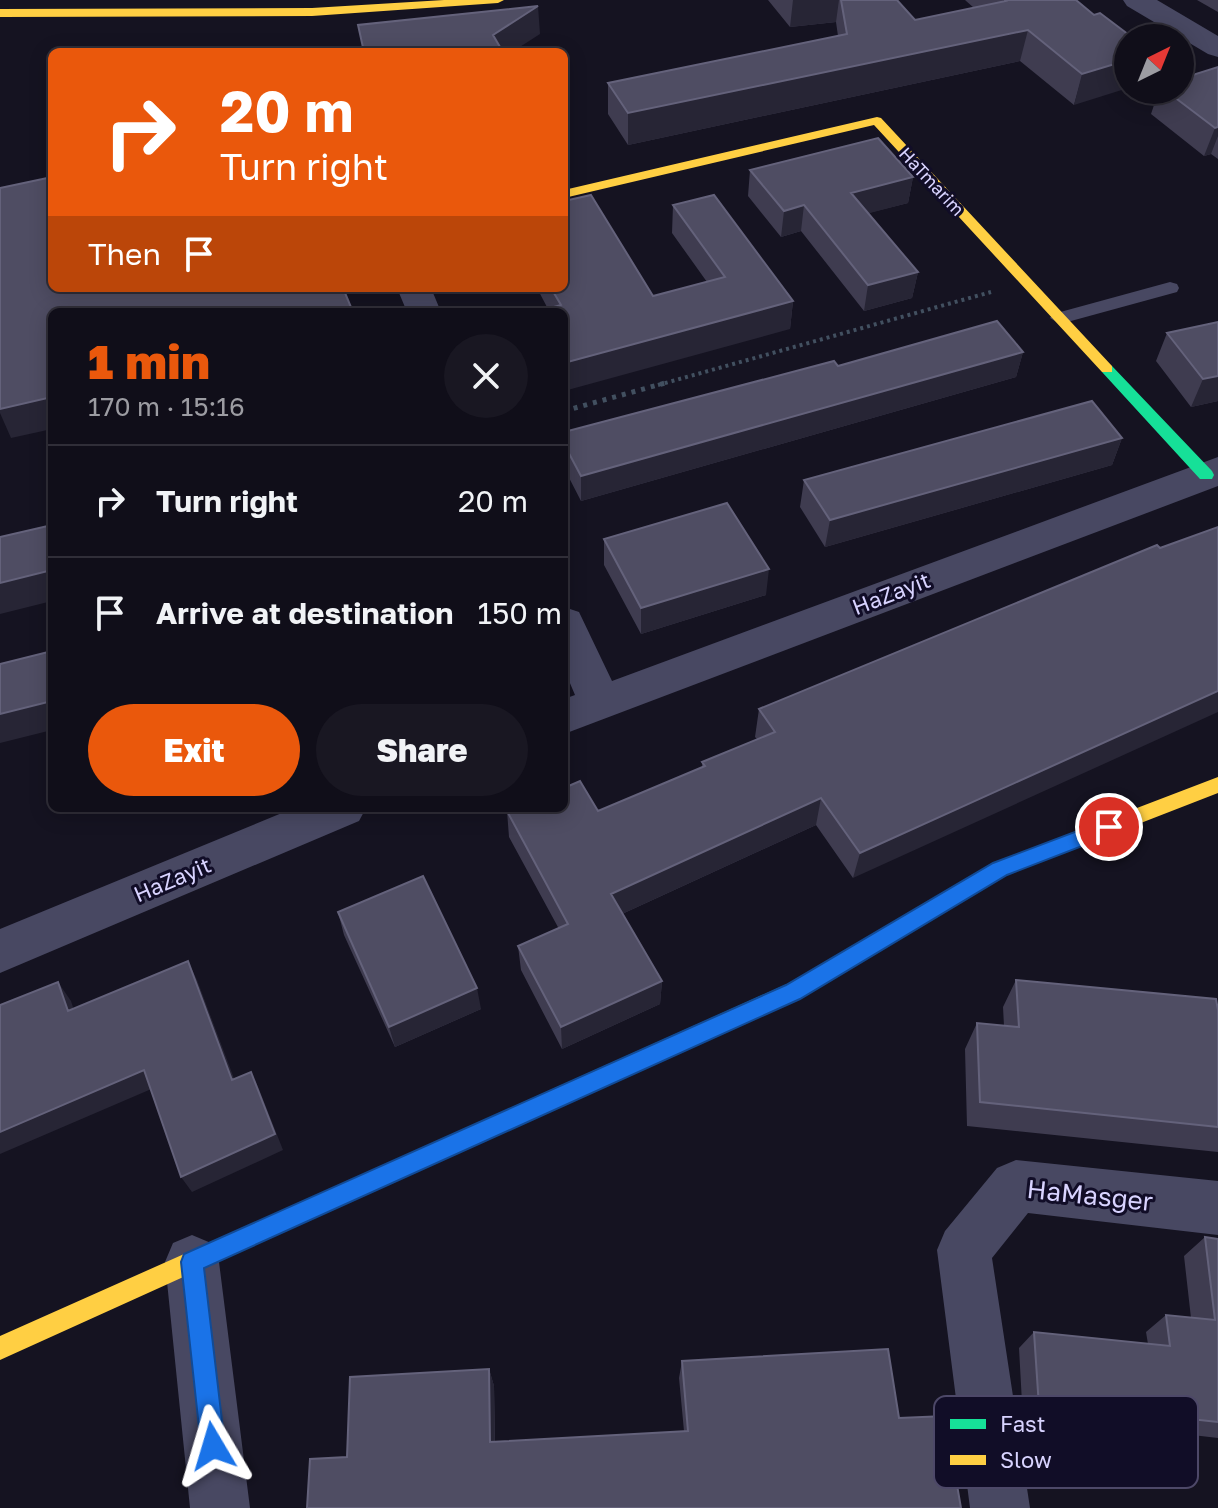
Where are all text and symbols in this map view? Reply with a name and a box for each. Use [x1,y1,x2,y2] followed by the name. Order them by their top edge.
[1114,24,1194,104] north arrow
[1114,24,1194,104] map controls
[220,77,354,144] text: 20 m
[88,80,192,184] icon: right
[895,142,969,220] street label: HaTmarim
[220,145,388,188] text: Turn right
[177,232,221,276] icon: arrive
[88,236,161,272] text: Then
[88,332,210,390] text: 1 min
[444,334,528,418] button: close
[88,391,245,422] text: 170 m · 15:16
[88,479,132,523] icon: right
[156,483,298,519] text: Turn right
[458,483,528,519] text: 20 m
[848,566,934,620] street label: HaZayit
[88,591,132,635] icon: arrive
[156,595,453,631] text: Arrive at destination
[477,595,562,631] text: 150 m
[88,704,300,796] button: Exit
[316,704,528,796] button: Share
[1075,793,1143,861] pin
[1087,805,1131,849] icon: arrive
[129,851,215,907] street label: HaZayit
[1025,1173,1155,1217] street label: HaMasger
[934,1396,1198,1488] legend
[171,1404,255,1488] position arrow
[1000,1410,1046,1437] text: Fast
[1000,1446,1052,1473] text: Slow

